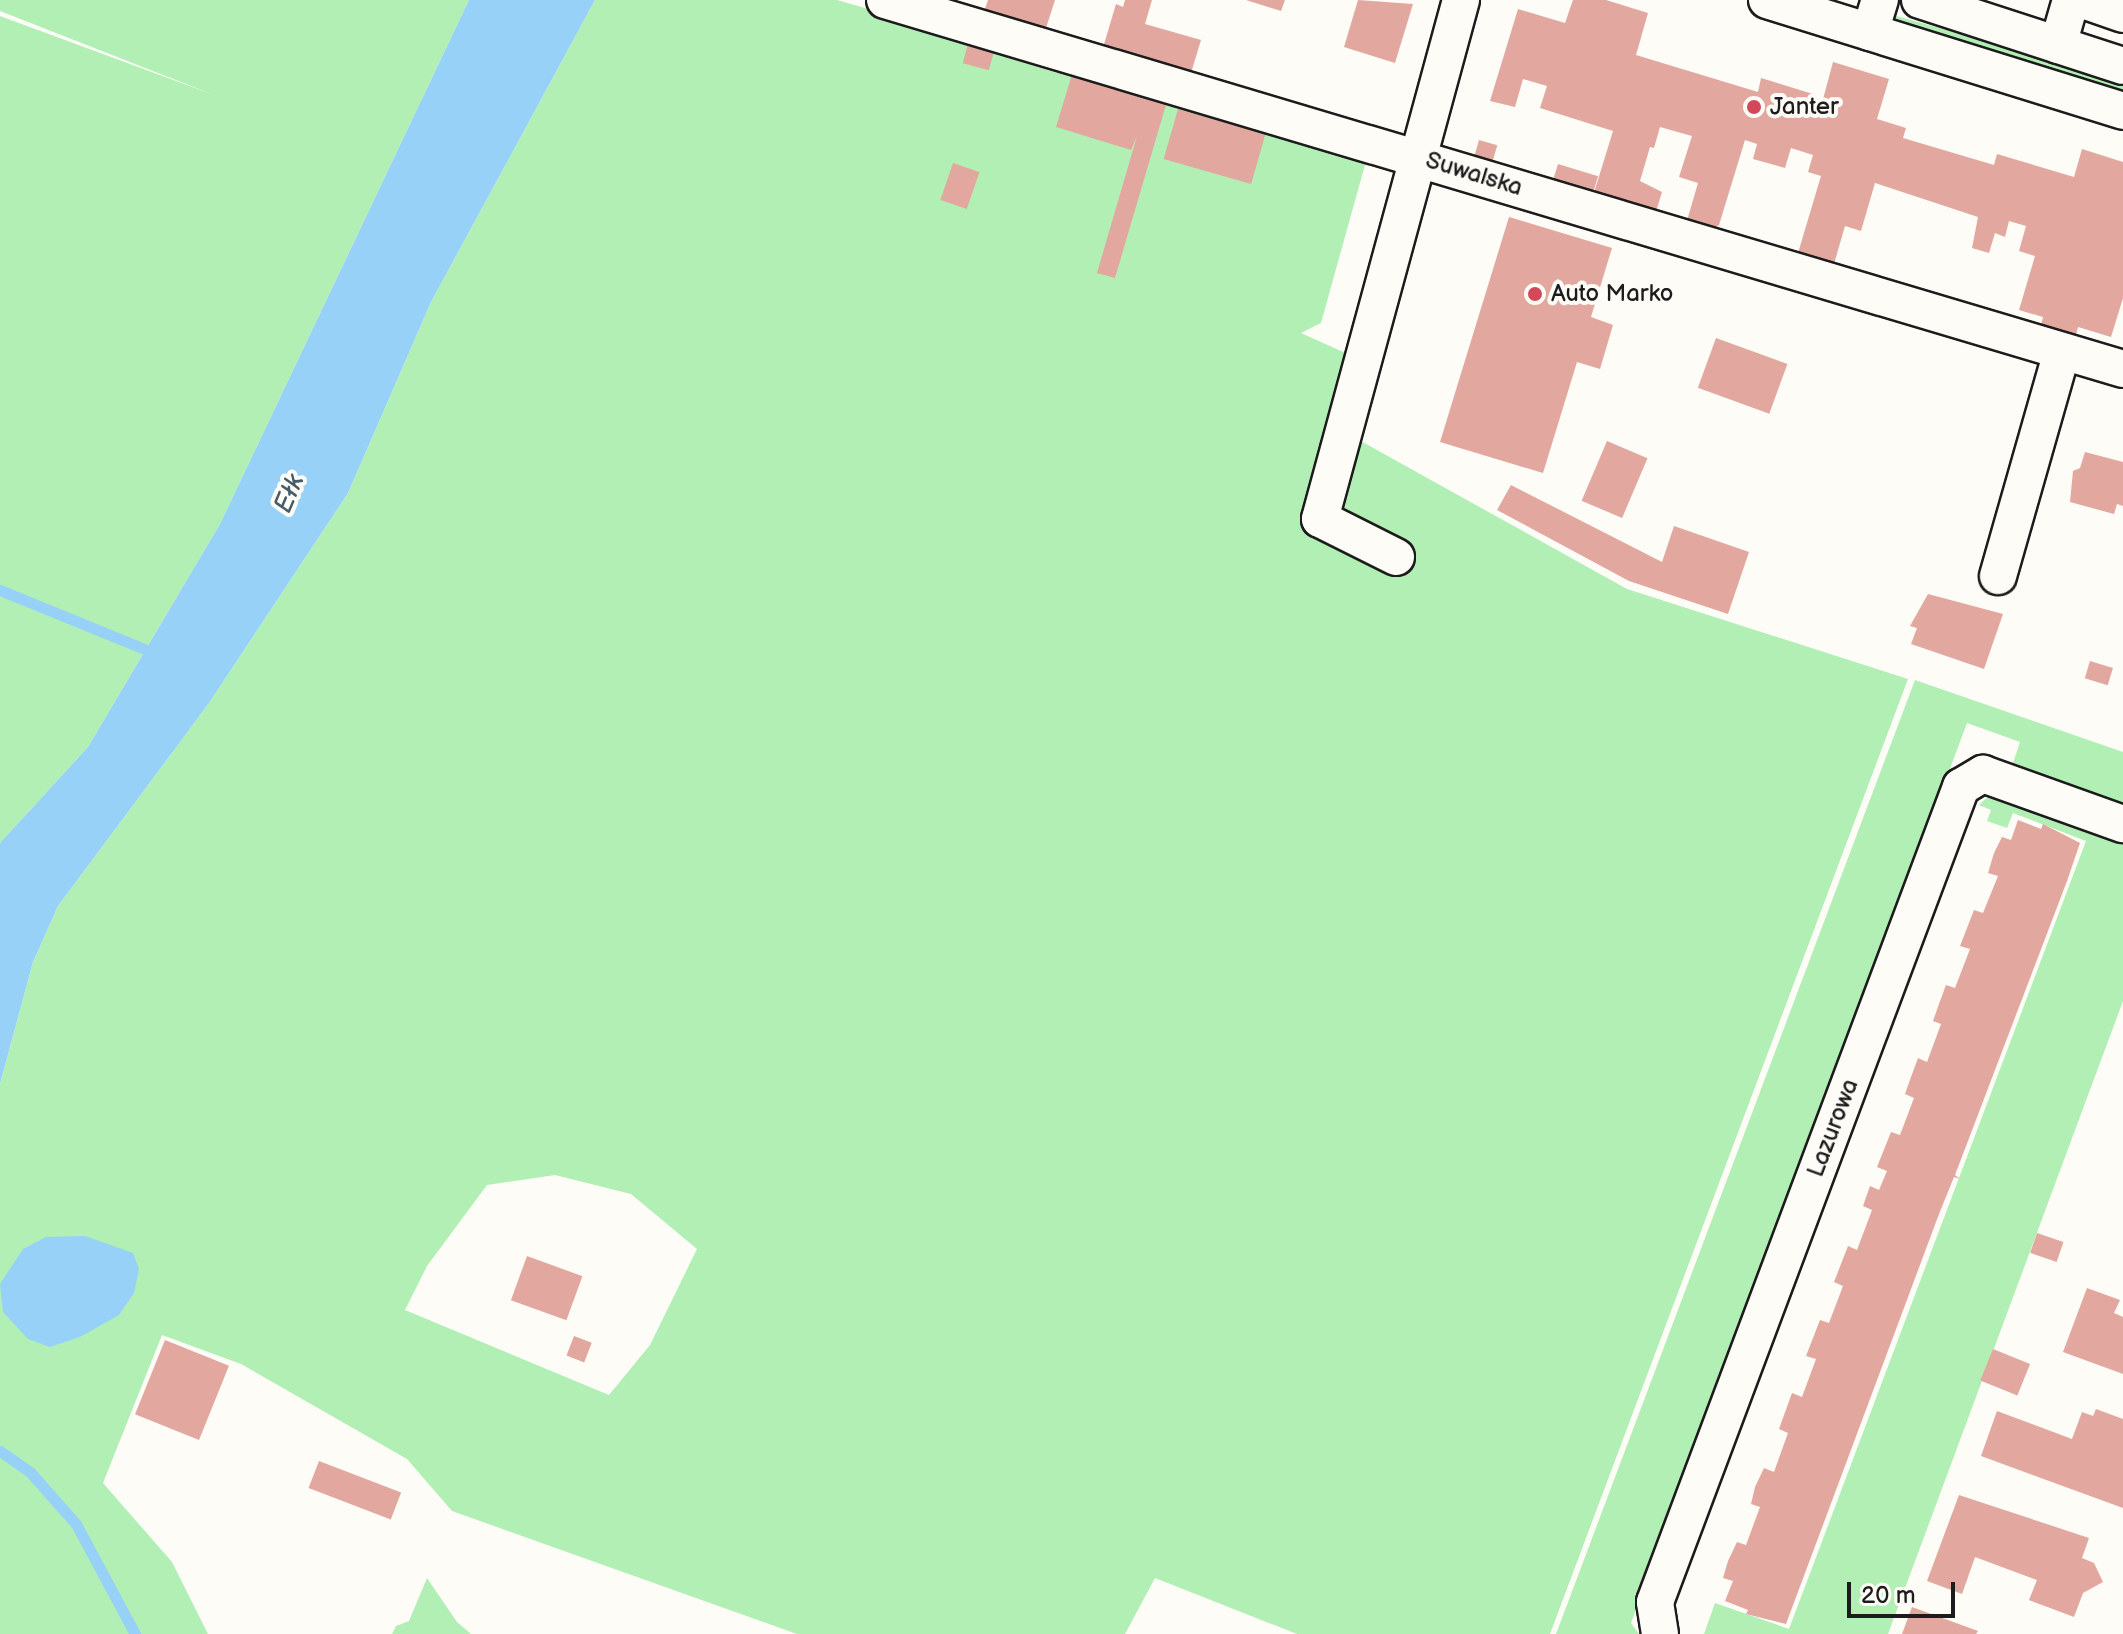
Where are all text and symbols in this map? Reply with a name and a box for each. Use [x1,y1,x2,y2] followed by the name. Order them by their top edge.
[1770,93,1839,121] place label: Janter
[1745,98,1763,116] marker: Janter
[1422,146,1526,202] street label: Suwalska
[1551,280,1673,308] place label: Auto Marko
[1526,285,1544,303] marker: Auto Marko
[268,470,312,518] water label: Ełk
[1801,1075,1865,1181] street label: Lazurowa
[1851,1566,1959,1616] scale bar
[1861,1581,1916,1610] text: 20 m

